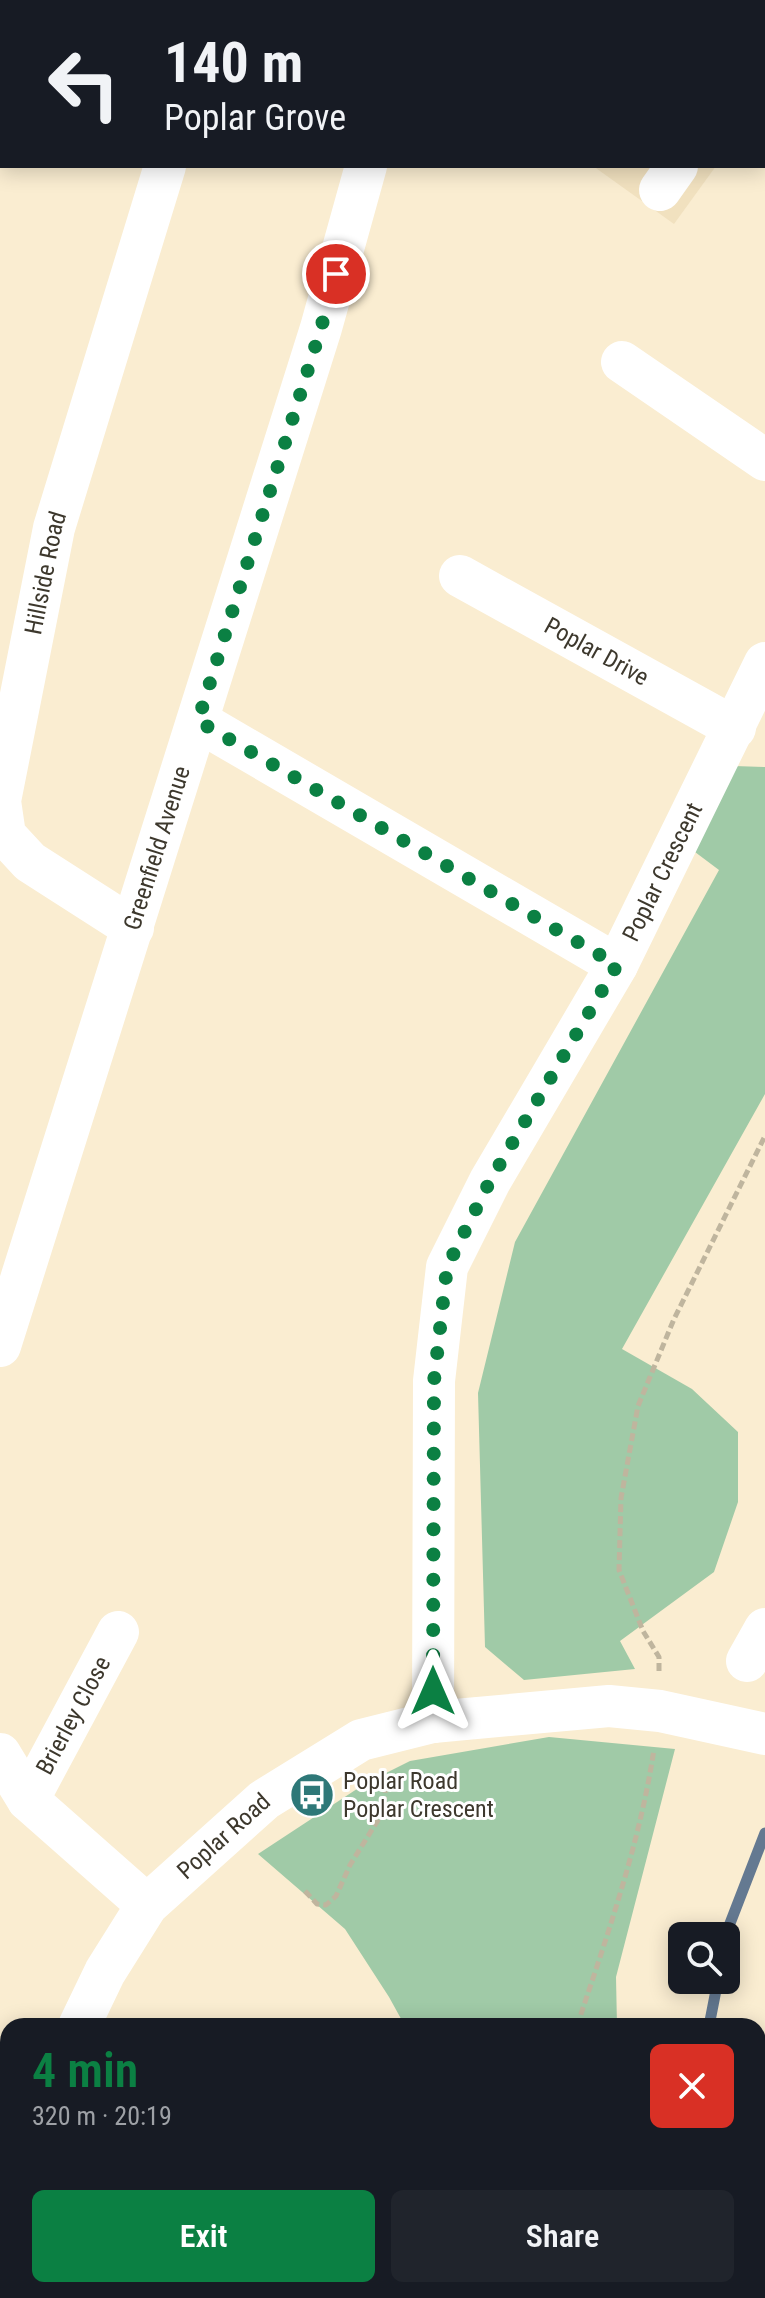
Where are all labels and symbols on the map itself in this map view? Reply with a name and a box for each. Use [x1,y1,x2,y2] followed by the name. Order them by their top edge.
[302,240,370,308] pin
[19,508,72,637] street label: Hillside Road
[540,611,654,691] street label: Poplar Drive
[118,763,196,934] street label: Greenfield Avenue
[617,798,708,946] street label: Poplar Crescent
[391,1649,475,1733] position arrow
[30,1651,116,1779] street label: Brierley Close
[343,1767,494,1823] place label: Poplar Road Poplar Crescent
[288,1771,336,1819] bus stop icon: Poplar Road Poplar Crescent
[171,1787,276,1885] street label: Poplar Road

